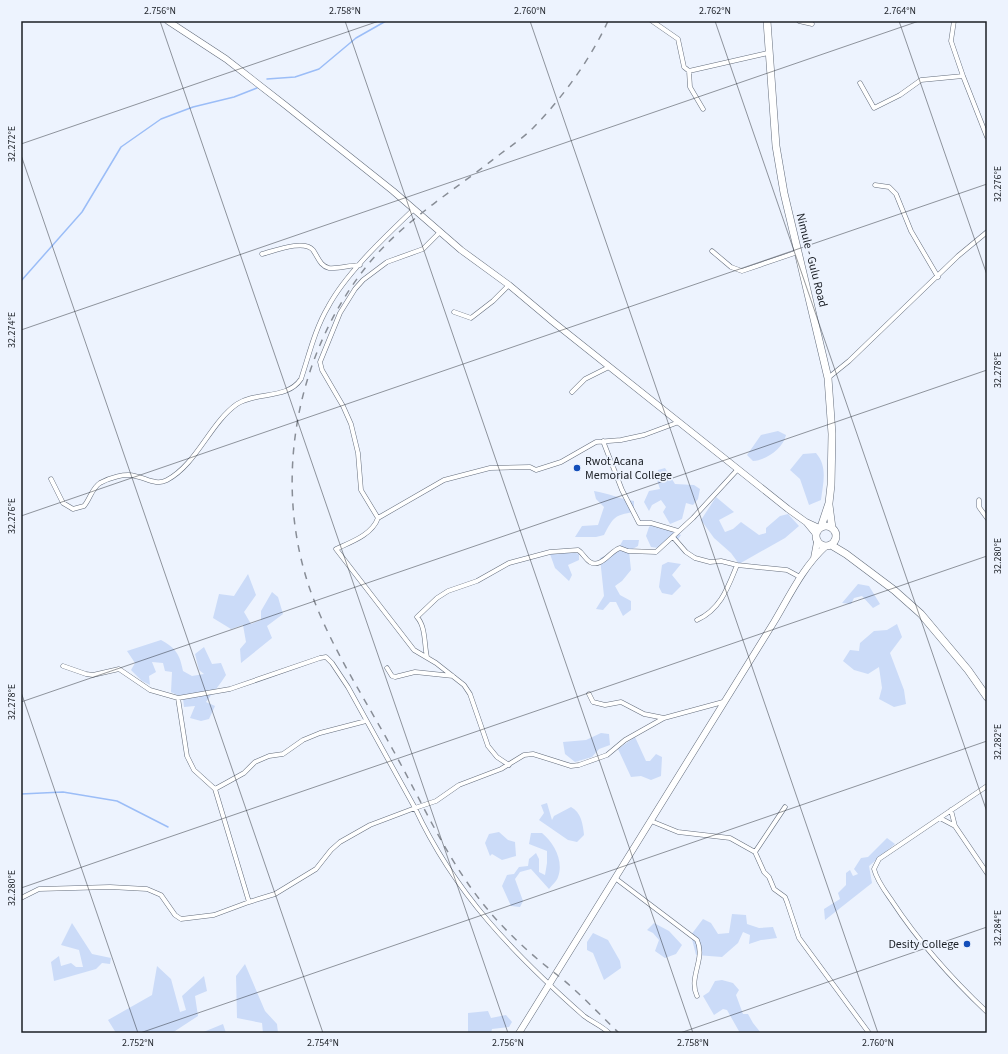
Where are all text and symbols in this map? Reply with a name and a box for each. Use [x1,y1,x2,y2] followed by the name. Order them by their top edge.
[144,4,176,18] text: 2.756°N
[329,4,361,18] text: 2.758°N
[514,4,546,18] text: 2.760°N
[699,4,731,18] text: 2.762°N
[884,4,916,18] text: 2.764°N
[5,126,19,162] text: 32.272°E
[991,166,1005,202] text: 32.276°E
[792,211,831,309] street label: Nimule - Gulu Road
[5,312,19,348] text: 32.274°E
[991,352,1005,388] text: 32.278°E
[585,453,672,484] place label: Rwot Acana Memorial College
[572,463,582,473] marker: Rwot Acana Memorial College
[5,498,19,534] text: 32.276°E
[991,538,1005,574] text: 32.280°E
[5,684,19,720] text: 32.278°E
[991,724,1005,760] text: 32.282°E
[5,870,19,906] text: 32.280°E
[991,910,1005,946] text: 32.284°E
[888,936,959,953] place label: Desity College
[962,939,972,949] marker: Desity College
[122,1036,154,1050] text: 2.752°N
[307,1036,339,1050] text: 2.754°N
[492,1036,524,1050] text: 2.756°N
[677,1036,709,1050] text: 2.758°N
[862,1036,894,1050] text: 2.760°N

